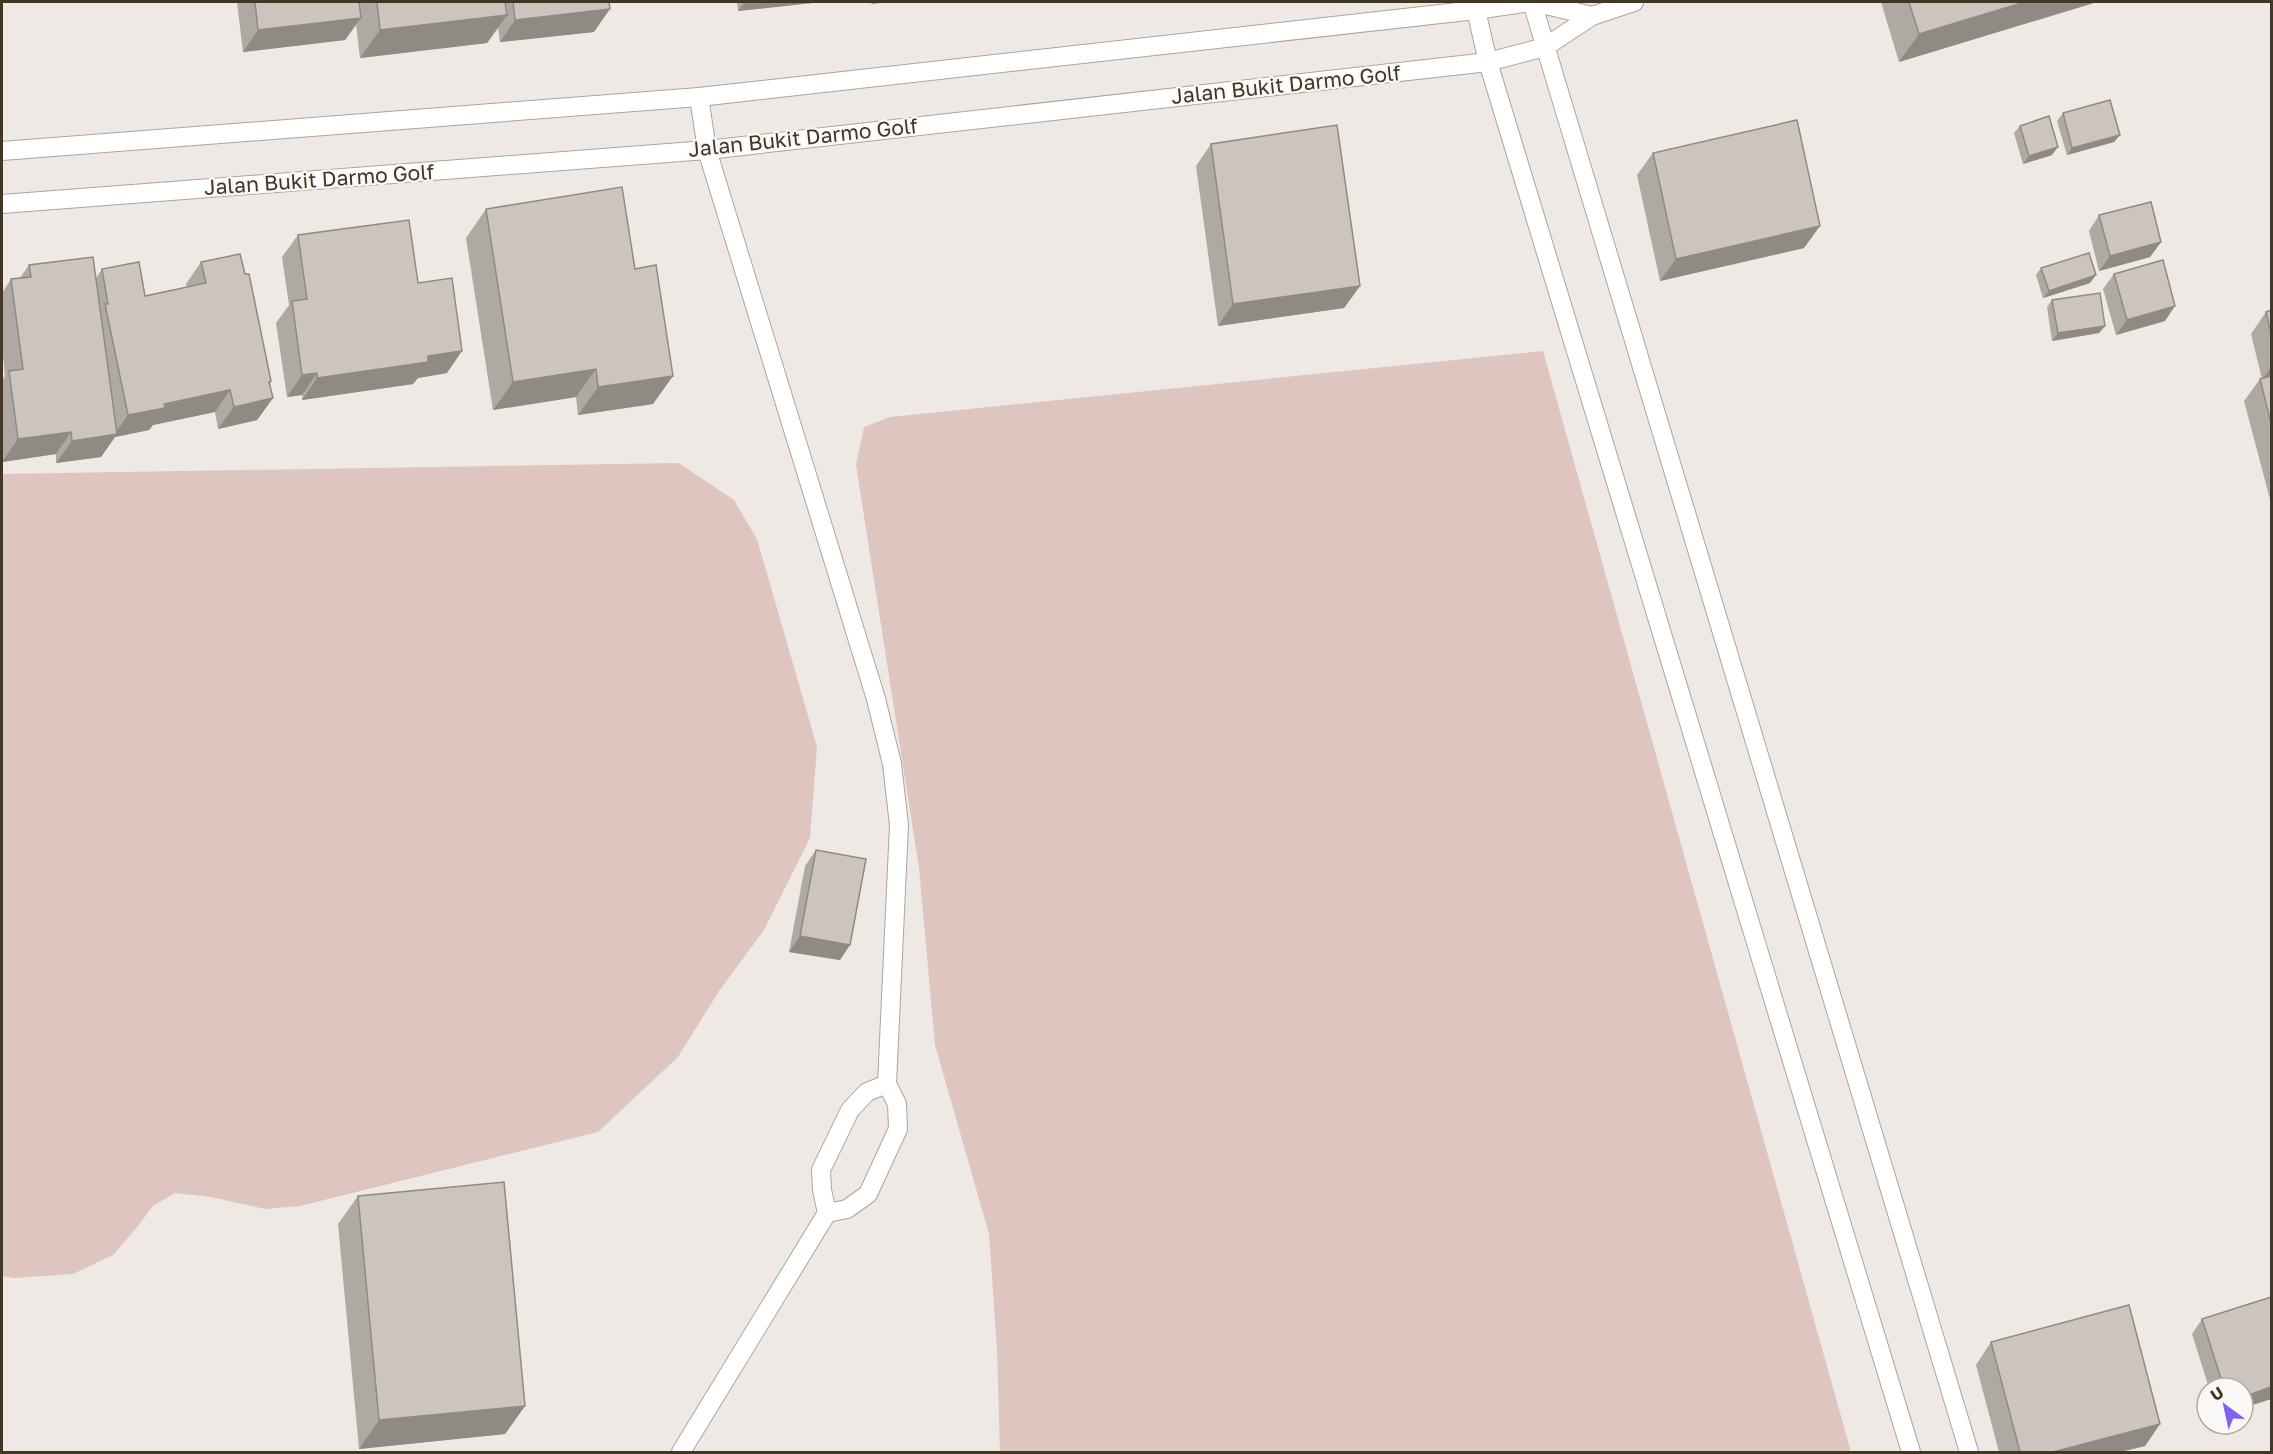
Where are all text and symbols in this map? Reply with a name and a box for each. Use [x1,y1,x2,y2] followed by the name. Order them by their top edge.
[1170,59,1402,109] street label: Jalan Bukit Darmo Golf
[687,112,919,162] street label: Jalan Bukit Darmo Golf
[203,158,435,200] street label: Jalan Bukit Darmo Golf
[2195,1376,2255,1436] north arrow
[2206,1382,2227,1405] text: U

